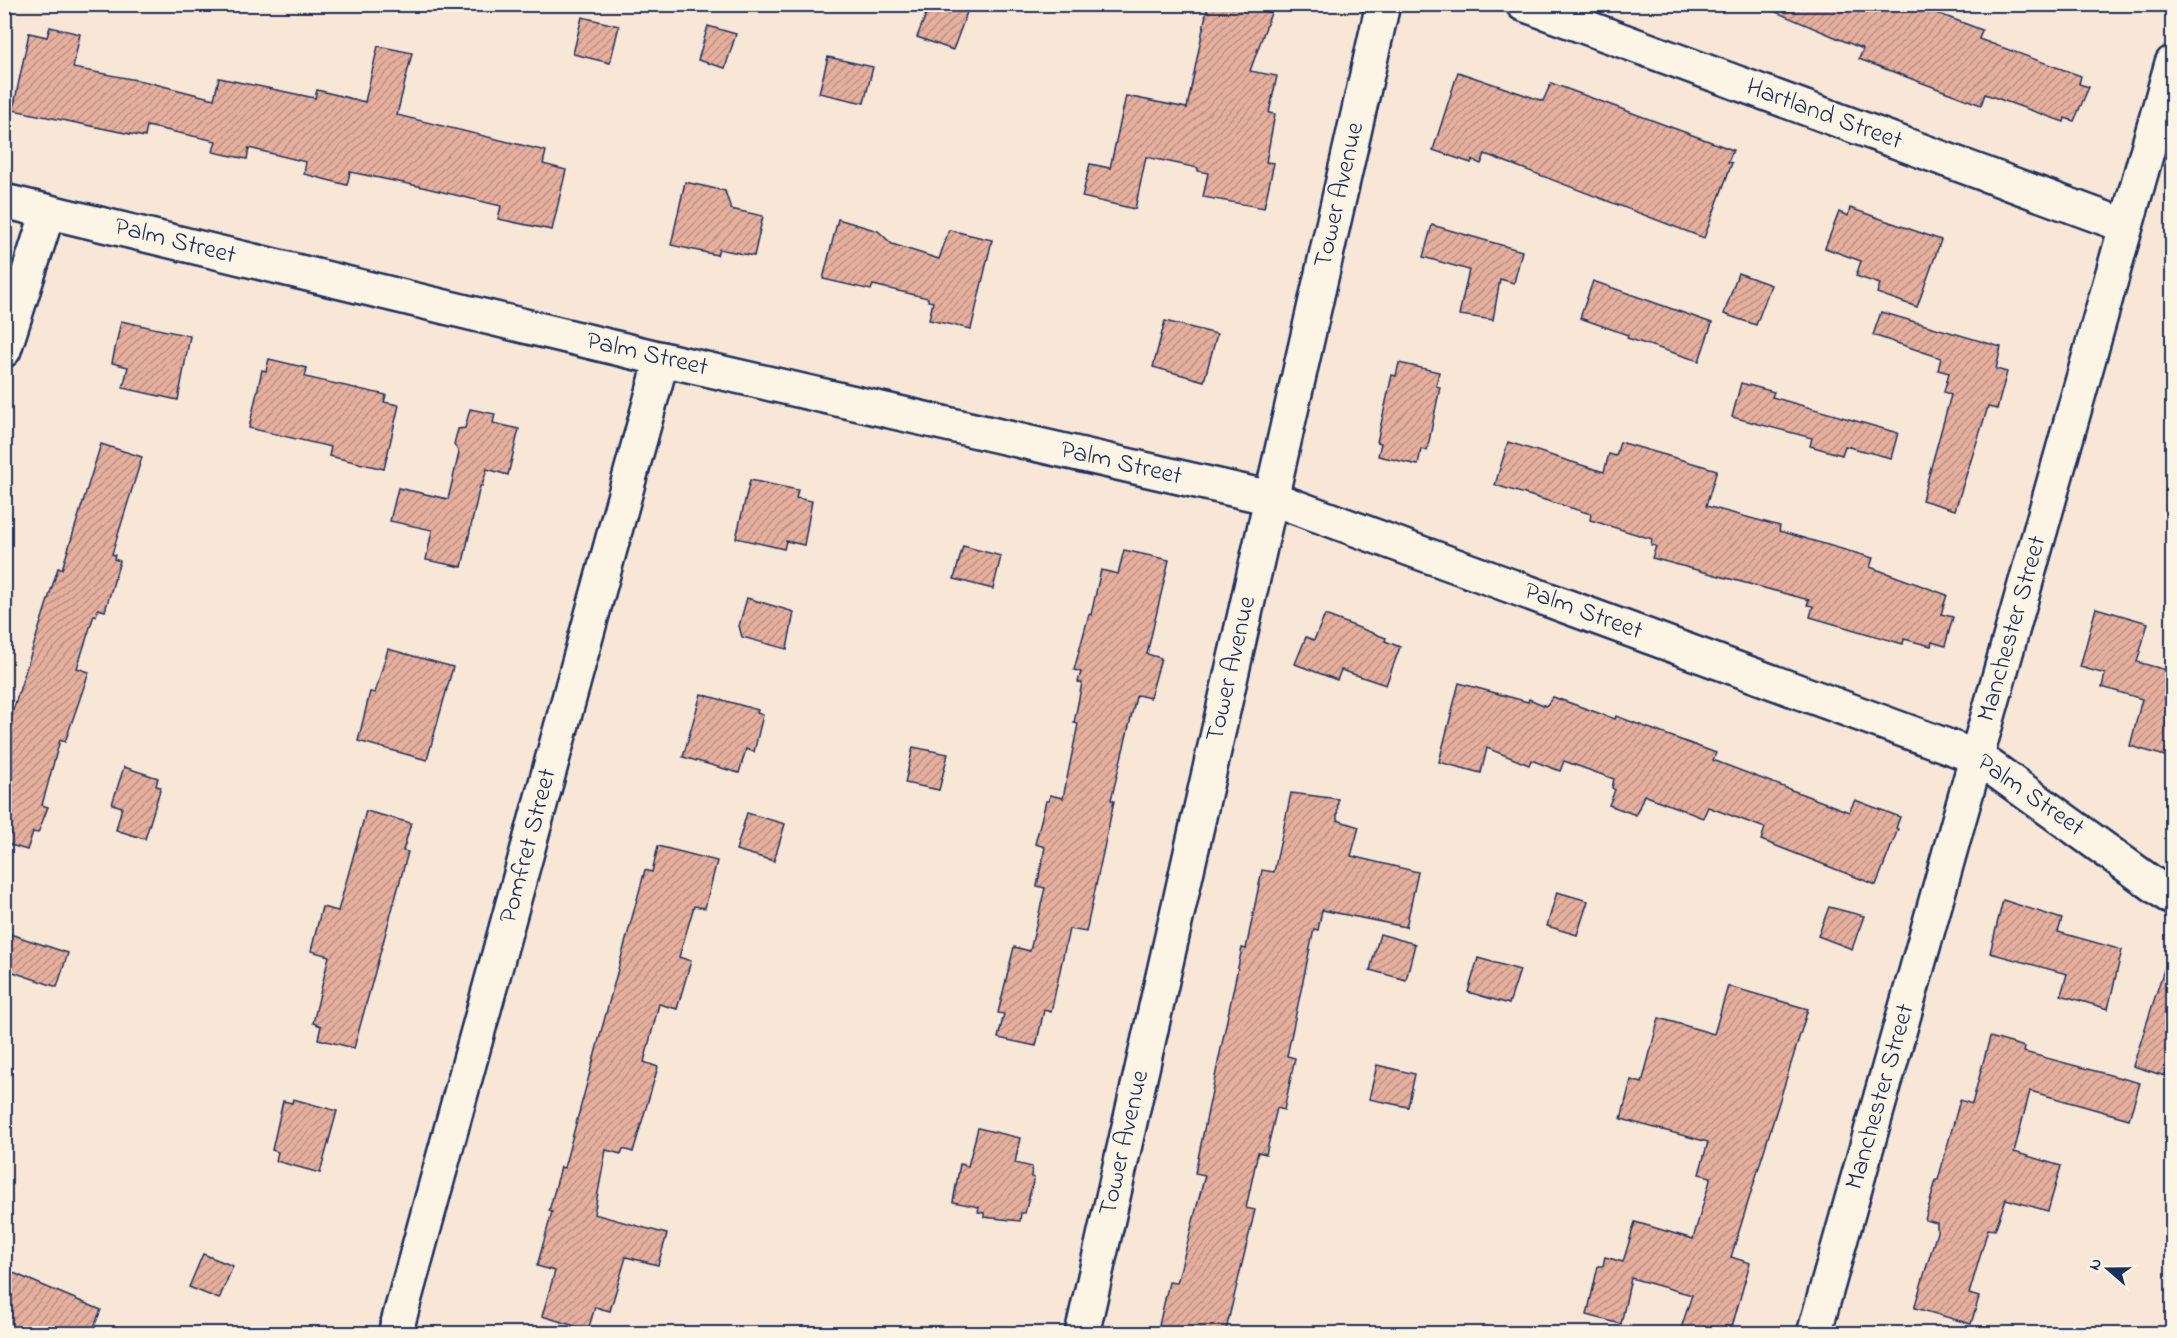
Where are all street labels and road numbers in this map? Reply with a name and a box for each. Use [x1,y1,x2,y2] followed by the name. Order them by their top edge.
[1741,69,1908,161] street label: Hartland Street
[1305,118,1375,272] street label: Tower Avenue
[110,209,240,276] street label: Palm Street
[582,323,712,388] street label: Palm Street
[1056,432,1186,497] street label: Palm Street
[1968,531,2058,726] street label: Manchester Street
[1518,573,1648,651] street label: Palm Street
[1197,592,1267,746] street label: Tower Avenue
[1968,745,2092,847] street label: Palm Street
[490,764,568,928] street label: Pomfret Street
[1836,999,1926,1194] street label: Manchester Street
[1090,1066,1160,1220] street label: Tower Avenue

